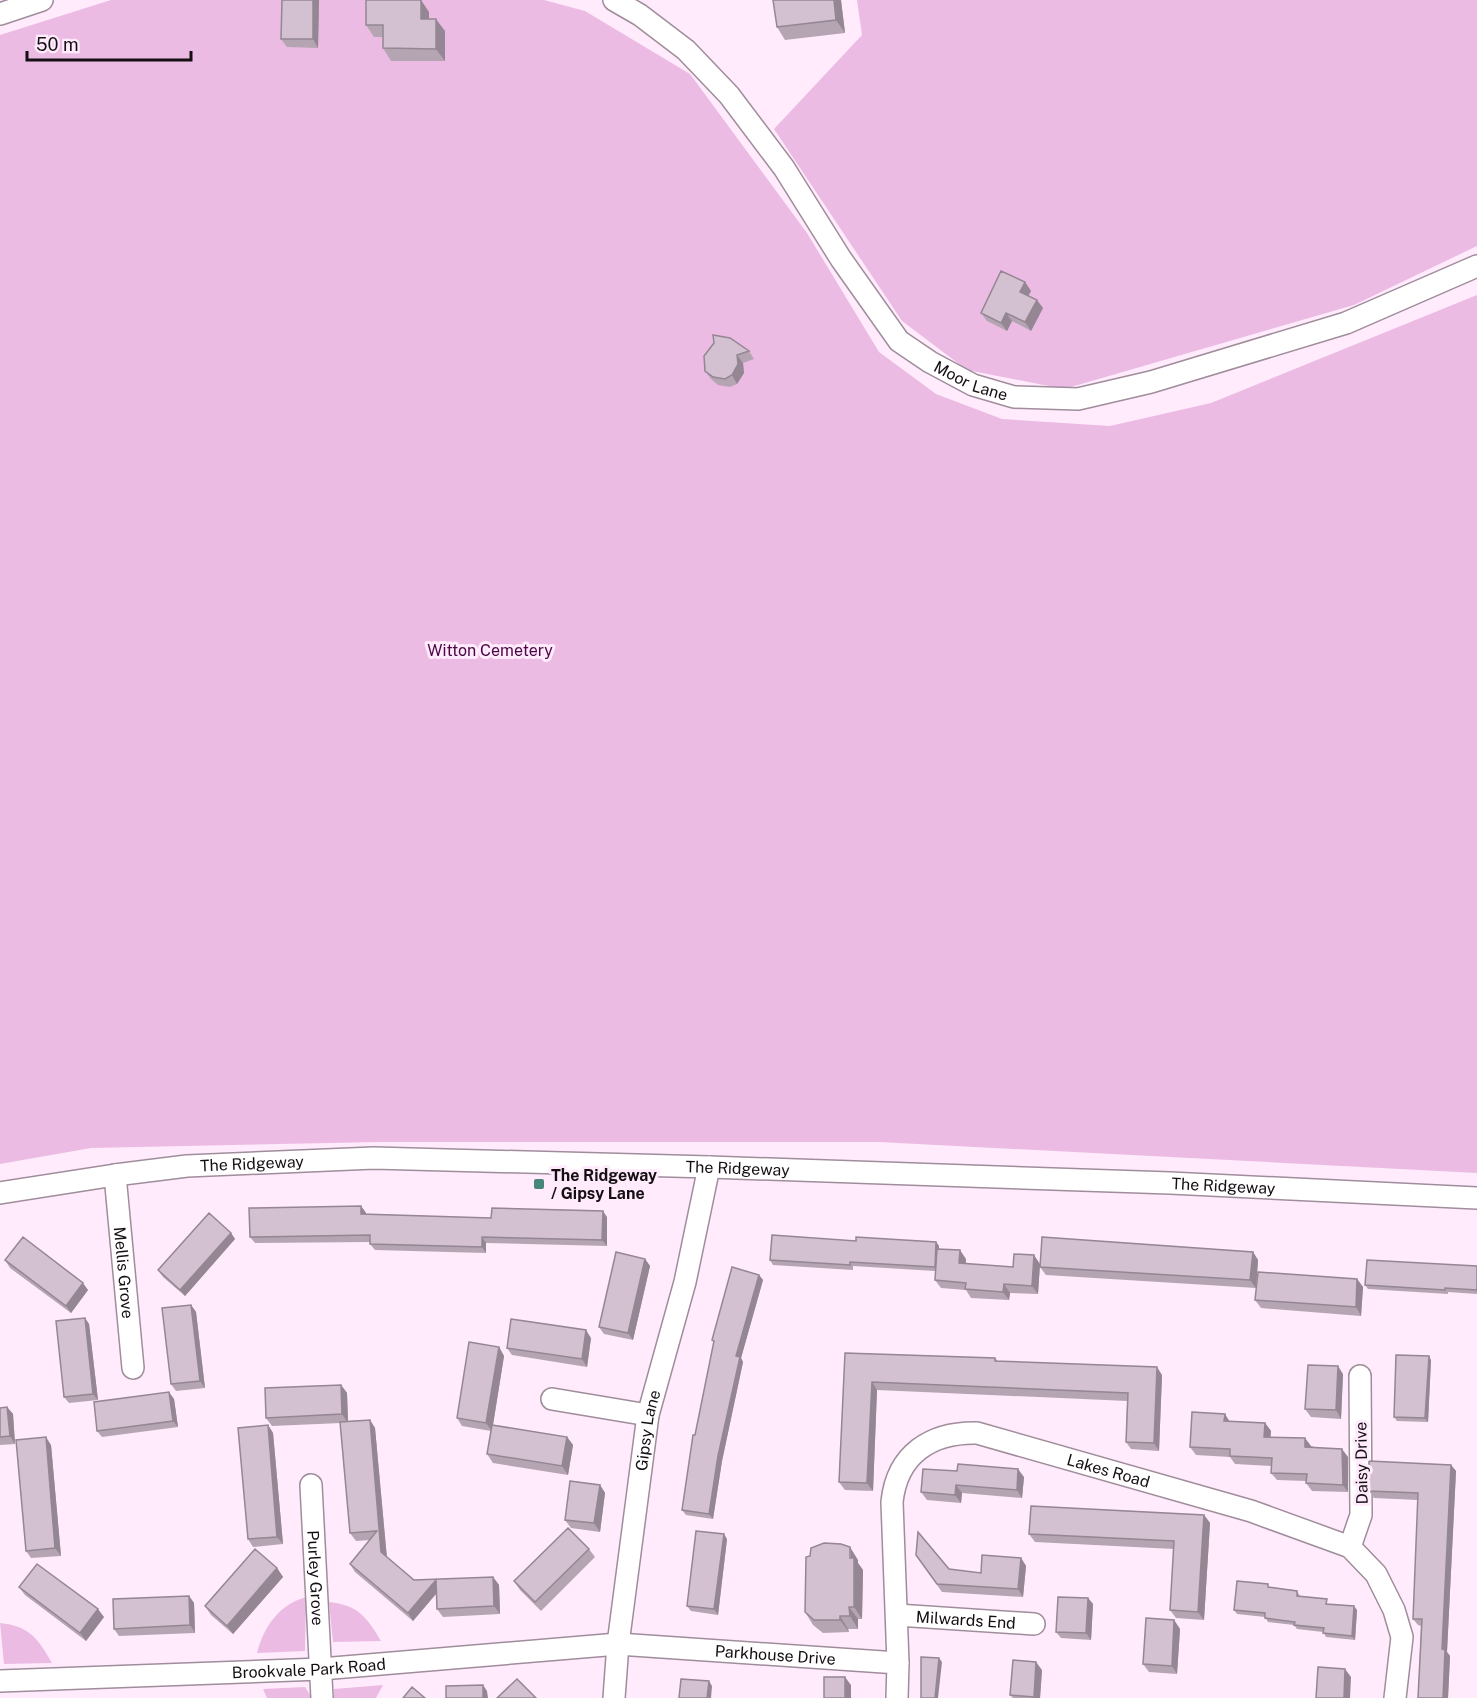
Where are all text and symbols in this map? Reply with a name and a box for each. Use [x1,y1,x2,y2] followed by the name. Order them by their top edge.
[27,24,190,62] scale bar
[36,34,79,55] text: 50 m
[931,357,1010,405] street label: Moor Lane
[427,641,553,660] park label: Witton Cemetery
[200,1152,305,1175] street label: The Ridgeway
[686,1157,790,1180] street label: The Ridgeway
[551,1166,657,1203] place label: The Ridgeway / Gipsy Lane
[1171,1174,1276,1198] street label: The Ridgeway
[532,1177,546,1191] marker: The Ridgeway / Gipsy Lane
[110,1226,137,1319] street label: Mellis Grove
[632,1388,665,1472] street label: Gipsy Lane
[1351,1422,1372,1504] street label: Daisy Drive
[1065,1450,1152,1492] street label: Lakes Road
[303,1530,327,1626] street label: Purley Grove
[915,1607,1016,1633] street label: Milwards End
[714,1642,836,1669] street label: Parkhouse Drive
[231,1655,387,1682] street label: Brookvale Park Road

